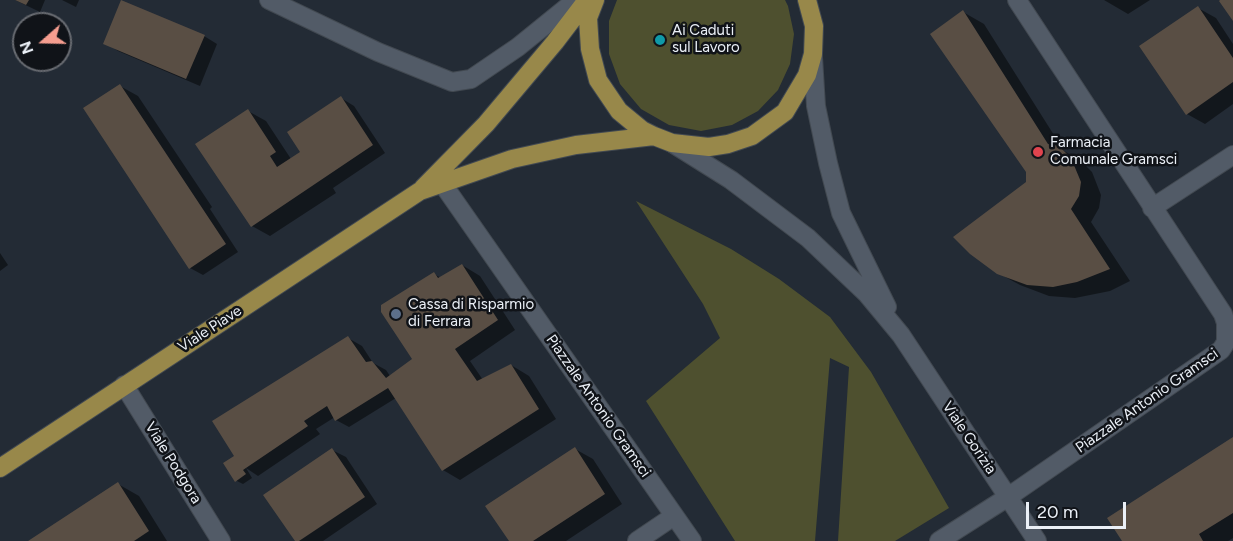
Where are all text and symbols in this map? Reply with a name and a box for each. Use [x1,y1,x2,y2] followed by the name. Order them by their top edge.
[12,12,72,72] north arrow
[672,22,740,57] place label: Ai Caduti sul Lavoro
[653,33,667,47] marker: Ai Caduti sul Lavoro
[15,39,38,57] text: N
[1050,134,1177,169] place label: Farmacia Comunale Gramsci
[1031,145,1045,159] marker: Farmacia Comunale Gramsci
[408,296,534,331] place label: Cassa di Risparmio di Ferrara
[175,302,245,356] street label: Viale Piave
[389,307,403,321] marker: Cassa di Risparmio di Ferrara
[542,331,654,481] street label: Piazzale Antonio Gramsci
[1072,345,1222,457] street label: Piazzale Antonio Gramsci
[938,398,1000,478] street label: Viale Gorizia
[141,419,205,507] street label: Viale Podgora
[1029,490,1130,528] scale bar
[1037,501,1078,523] text: 20 m

